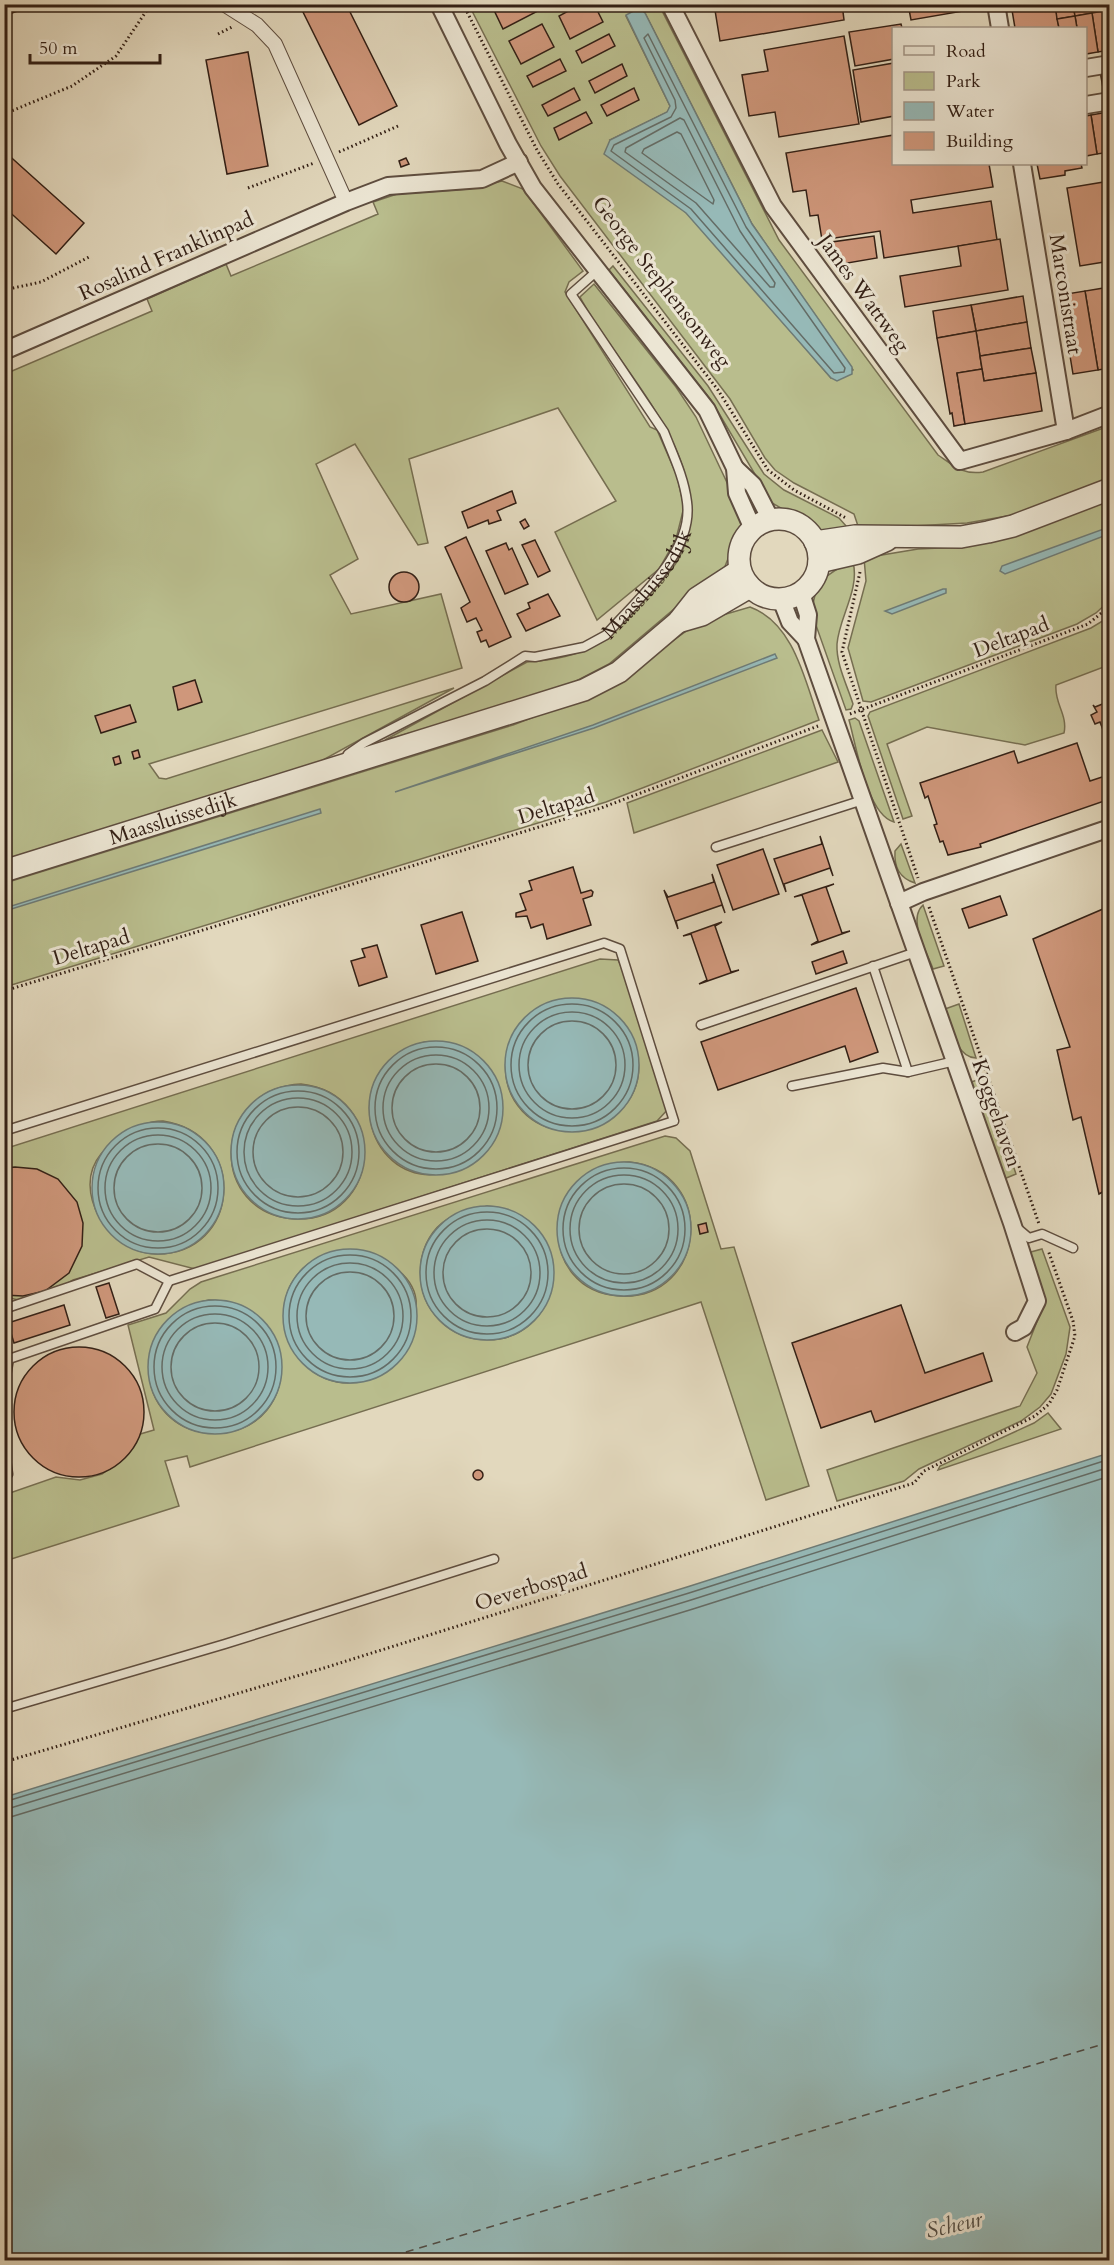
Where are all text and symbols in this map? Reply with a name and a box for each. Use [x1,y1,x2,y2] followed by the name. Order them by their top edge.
[30,27,160,65] scale bar
[892,27,1087,165] legend
[39,36,78,61] text: 50 m
[946,39,986,64] text: Road
[946,69,981,94] text: Park
[945,99,995,124] text: Water
[946,129,1014,154] text: Building
[585,190,738,375] street label: George Stephensonweg
[74,205,258,308] street label: Rosalind Franklinpad
[809,226,917,359] street label: James Wattweg
[1042,232,1089,357] street label: Marconistraat
[595,525,699,646] street label: Maassluissedijk
[969,610,1053,665] street label: Deltapad
[514,781,598,832] street label: Deltapad
[105,785,241,852] street label: Maassluissedijk
[49,922,133,973] street label: Deltapad
[964,1055,1029,1171] street label: Koggehaven
[471,1557,591,1618] street label: Oeverbospad
[923,2204,986,2246] water label: Scheur

